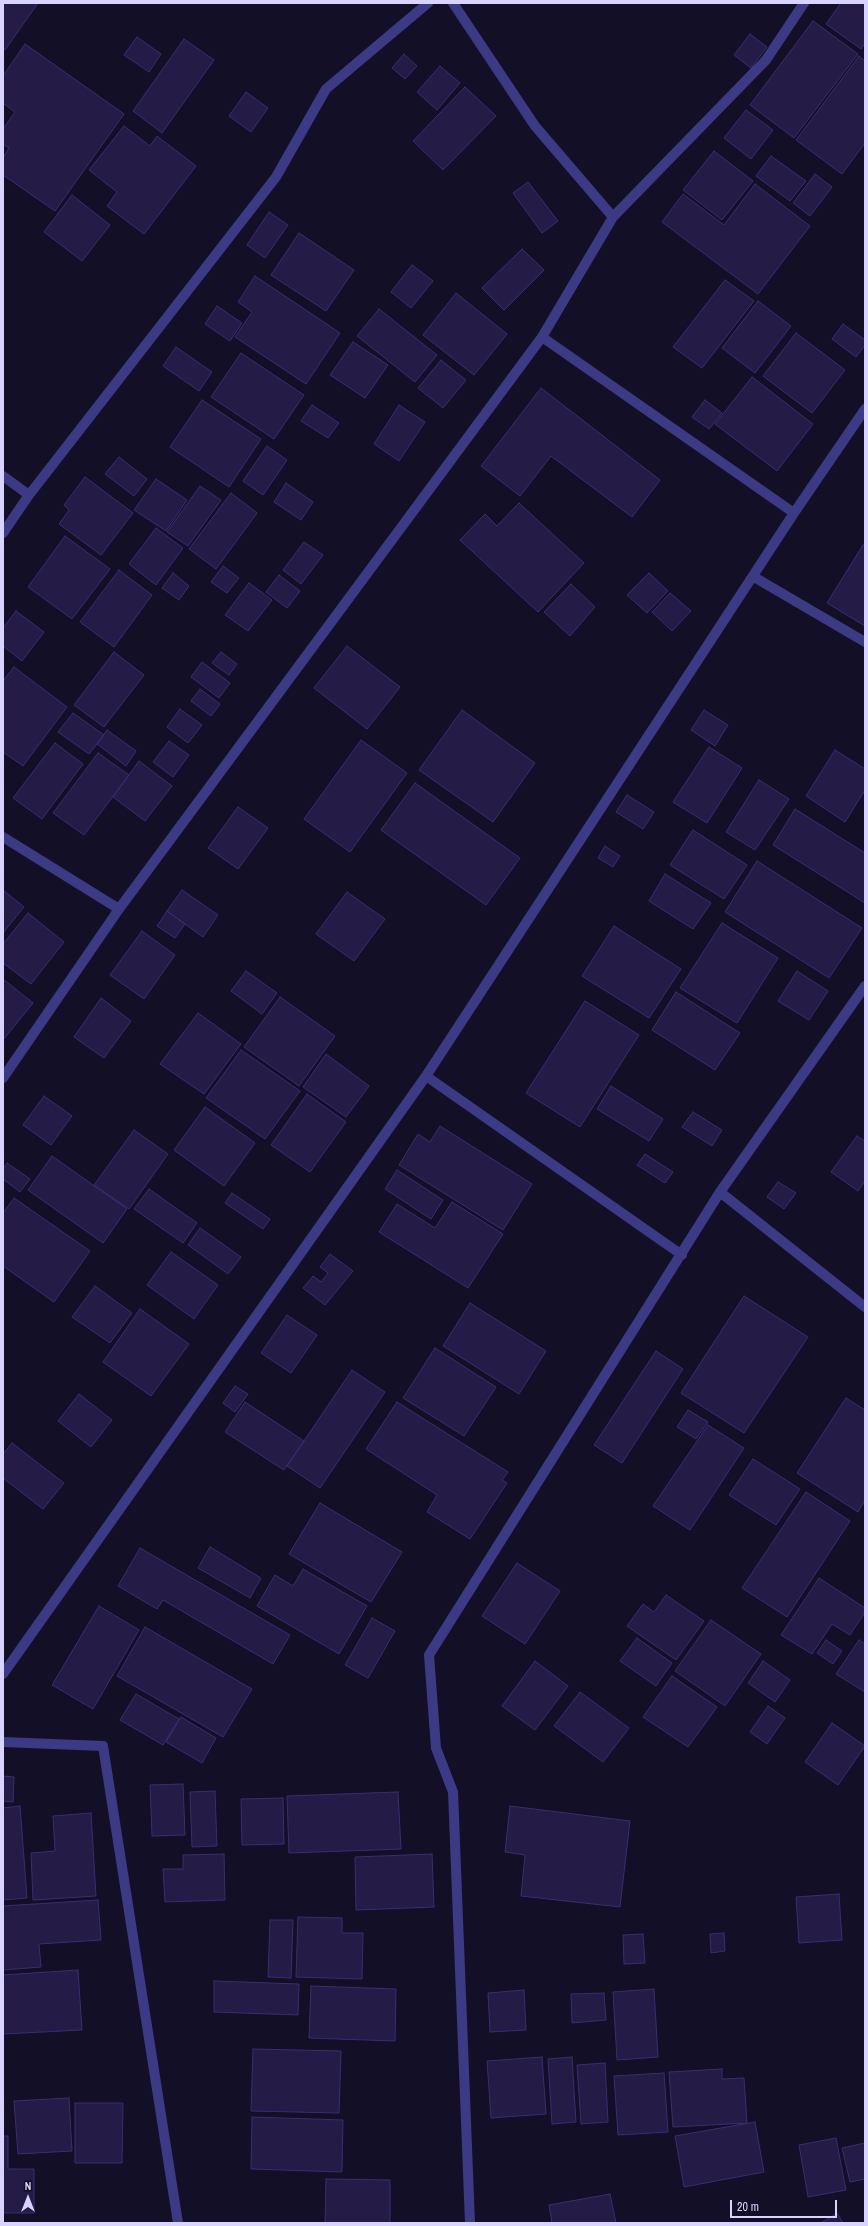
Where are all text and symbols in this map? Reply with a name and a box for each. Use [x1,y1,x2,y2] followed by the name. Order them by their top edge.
[8,2178,48,2218] north arrow
[25,2179,31,2193] text: N
[732,2192,839,2218] scale bar
[737,2199,759,2215] text: 20 m

